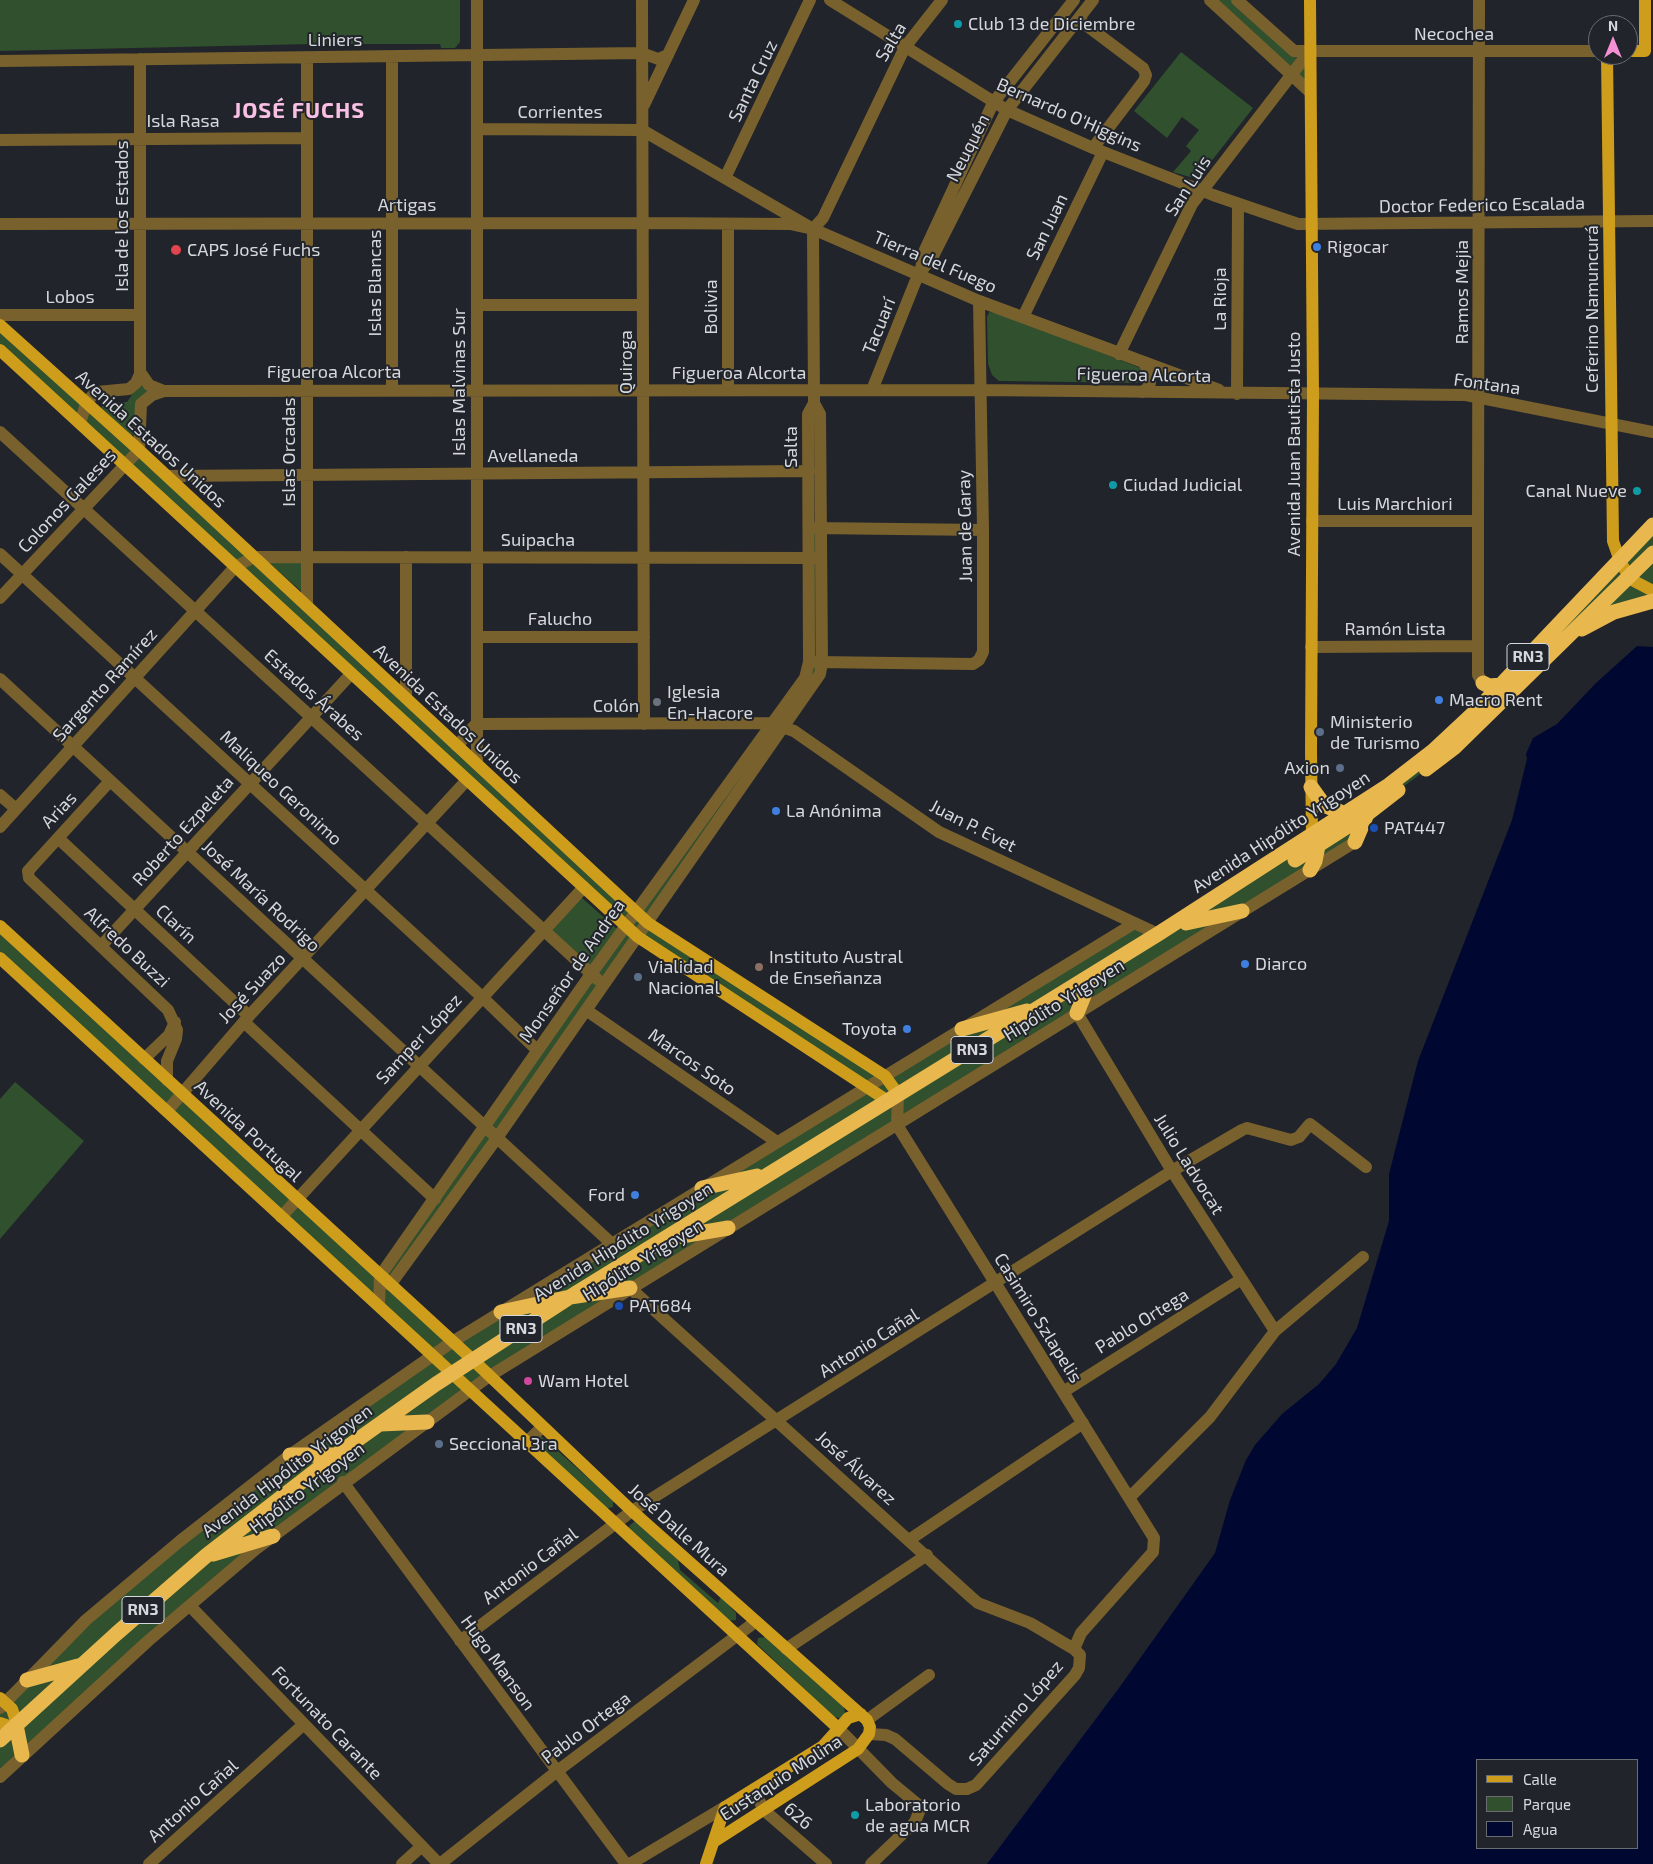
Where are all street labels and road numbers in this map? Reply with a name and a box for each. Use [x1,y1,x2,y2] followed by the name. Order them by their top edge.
[871,18,911,66] street label: Salta
[1414,23,1494,45] street label: Necochea
[308,29,362,51] street label: Liniers
[724,37,782,125] street label: Santa Cruz
[993,73,1145,157] street label: Bernardo O'Higgins
[517,101,603,123] street label: Corrientes
[146,110,220,132] street label: Isla Rasa
[942,110,994,186] street label: Neuquén
[111,140,133,292] street label: Isla de los Estados
[1161,152,1215,220] street label: San Luis
[1022,190,1072,264] street label: San Juan
[1379,192,1585,218] street label: Doctor Federico Escalada
[378,194,436,216] street label: Artigas
[1581,225,1603,393] street label: Ceferino Namuncurá
[870,226,1000,298] street label: Tierra del Fuego
[364,230,386,336] street label: Islas Blancas
[1451,240,1473,344] street label: Ramos Mejia
[1209,267,1231,331] street label: La Rioja
[700,279,722,335] street label: Bolivia
[45,286,95,308] street label: Lobos
[858,294,900,358] street label: Tacuarí
[448,308,470,456] street label: Islas Malvinas Sur
[615,330,637,394] street label: Quiroga
[1283,332,1305,556] street label: Avenida Juan Bautista Justo
[267,361,401,383] street label: Figueroa Alcorta
[672,362,806,384] street label: Figueroa Alcorta
[1077,363,1211,387] street label: Figueroa Alcorta
[71,366,231,512] street label: Avenida Estados Unidos
[1452,369,1522,399] street label: Fontana
[278,397,300,507] street label: Islas Orcadas
[780,426,802,468] street label: Salta
[13,445,121,557] street label: Colonos Galeses
[488,445,578,467] street label: Avellaneda
[953,470,977,582] street label: Juan de Garay
[1337,493,1453,515] street label: Luis Marchiori
[501,529,575,551] street label: Suipacha
[528,608,592,630] street label: Falucho
[1344,618,1446,640] street label: Ramón Lista
[48,624,162,746] street label: Sargento Ramírez
[369,639,527,789] street label: Avenida Estados Unidos
[260,644,368,746] street label: Estados Árabes
[1507,644,1549,670] road number: RN3
[593,695,639,717] street label: Colón
[215,726,347,850] street label: Maliqueo Geronimo
[1188,766,1374,898] street label: Avenida Hipólito Yrigoyen
[128,772,238,890] street label: Roberto Ezpeleta
[37,787,81,833] street label: Arias
[926,795,1020,857] street label: Juan P. Evet
[197,836,325,956] street label: José María Rodrigo
[514,895,630,1047] street label: Monseñor de Andrea
[151,900,201,948] street label: Clarín
[80,902,174,992] street label: Alfredo Buzzi
[214,948,290,1028] street label: José Suazo
[1000,954,1128,1046] street label: Hipólito Yrigoyen
[372,989,466,1089] street label: Samper López
[644,1024,740,1100] street label: Marcos Soto
[951,1036,993,1064] road number: RN3
[190,1076,306,1186] street label: Avenida Portugal
[1149,1109,1229,1219] street label: Julio Ladvocat
[529,1178,717,1306] street label: Avenida Hipólito Yrigoyen
[579,1214,707,1306] street label: Hipólito Yrigoyen
[989,1249,1087,1387] street label: Casimiro Szlapelis
[1091,1284,1193,1358] street label: Pablo Ortega
[815,1304,923,1382] street label: Antonio Cañal
[500,1316,542,1342] road number: RN3
[198,1400,376,1542] street label: Avenida Hipólito Yrigoyen
[811,1426,901,1510] street label: José Álvarez
[245,1438,369,1538] street label: Hipólito Yrigoyen
[624,1479,734,1581] street label: José Dalle Mura
[478,1523,582,1609] street label: Antonio Cañal
[122,1596,164,1624] road number: RN3
[456,1611,540,1715] street label: Hugo Manson
[964,1656,1068,1770] street label: Saturnino López
[267,1662,387,1784] street label: Fortunato Carante
[537,1688,635,1768] street label: Pablo Ortega
[716,1730,846,1826] street label: Eustaquio Molina
[144,1755,242,1847] street label: Antonio Cañal
[779,1798,817,1834] street label: 626

